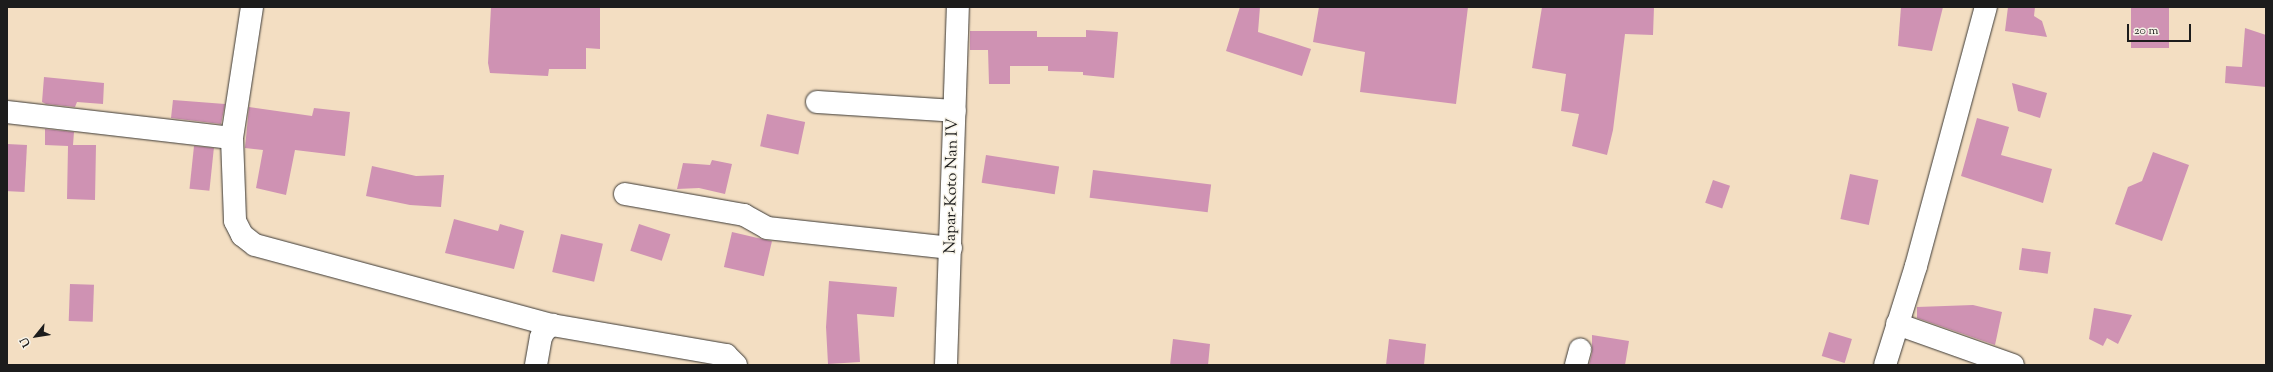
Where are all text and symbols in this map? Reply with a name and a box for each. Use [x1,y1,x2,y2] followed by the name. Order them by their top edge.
[2129,16,2193,42] scale bar
[2134,22,2158,40] text: 20 m
[942,118,964,254] street label: Napar-Koto Nan IV
[16,316,56,356] north arrow
[16,334,35,350] text: U

